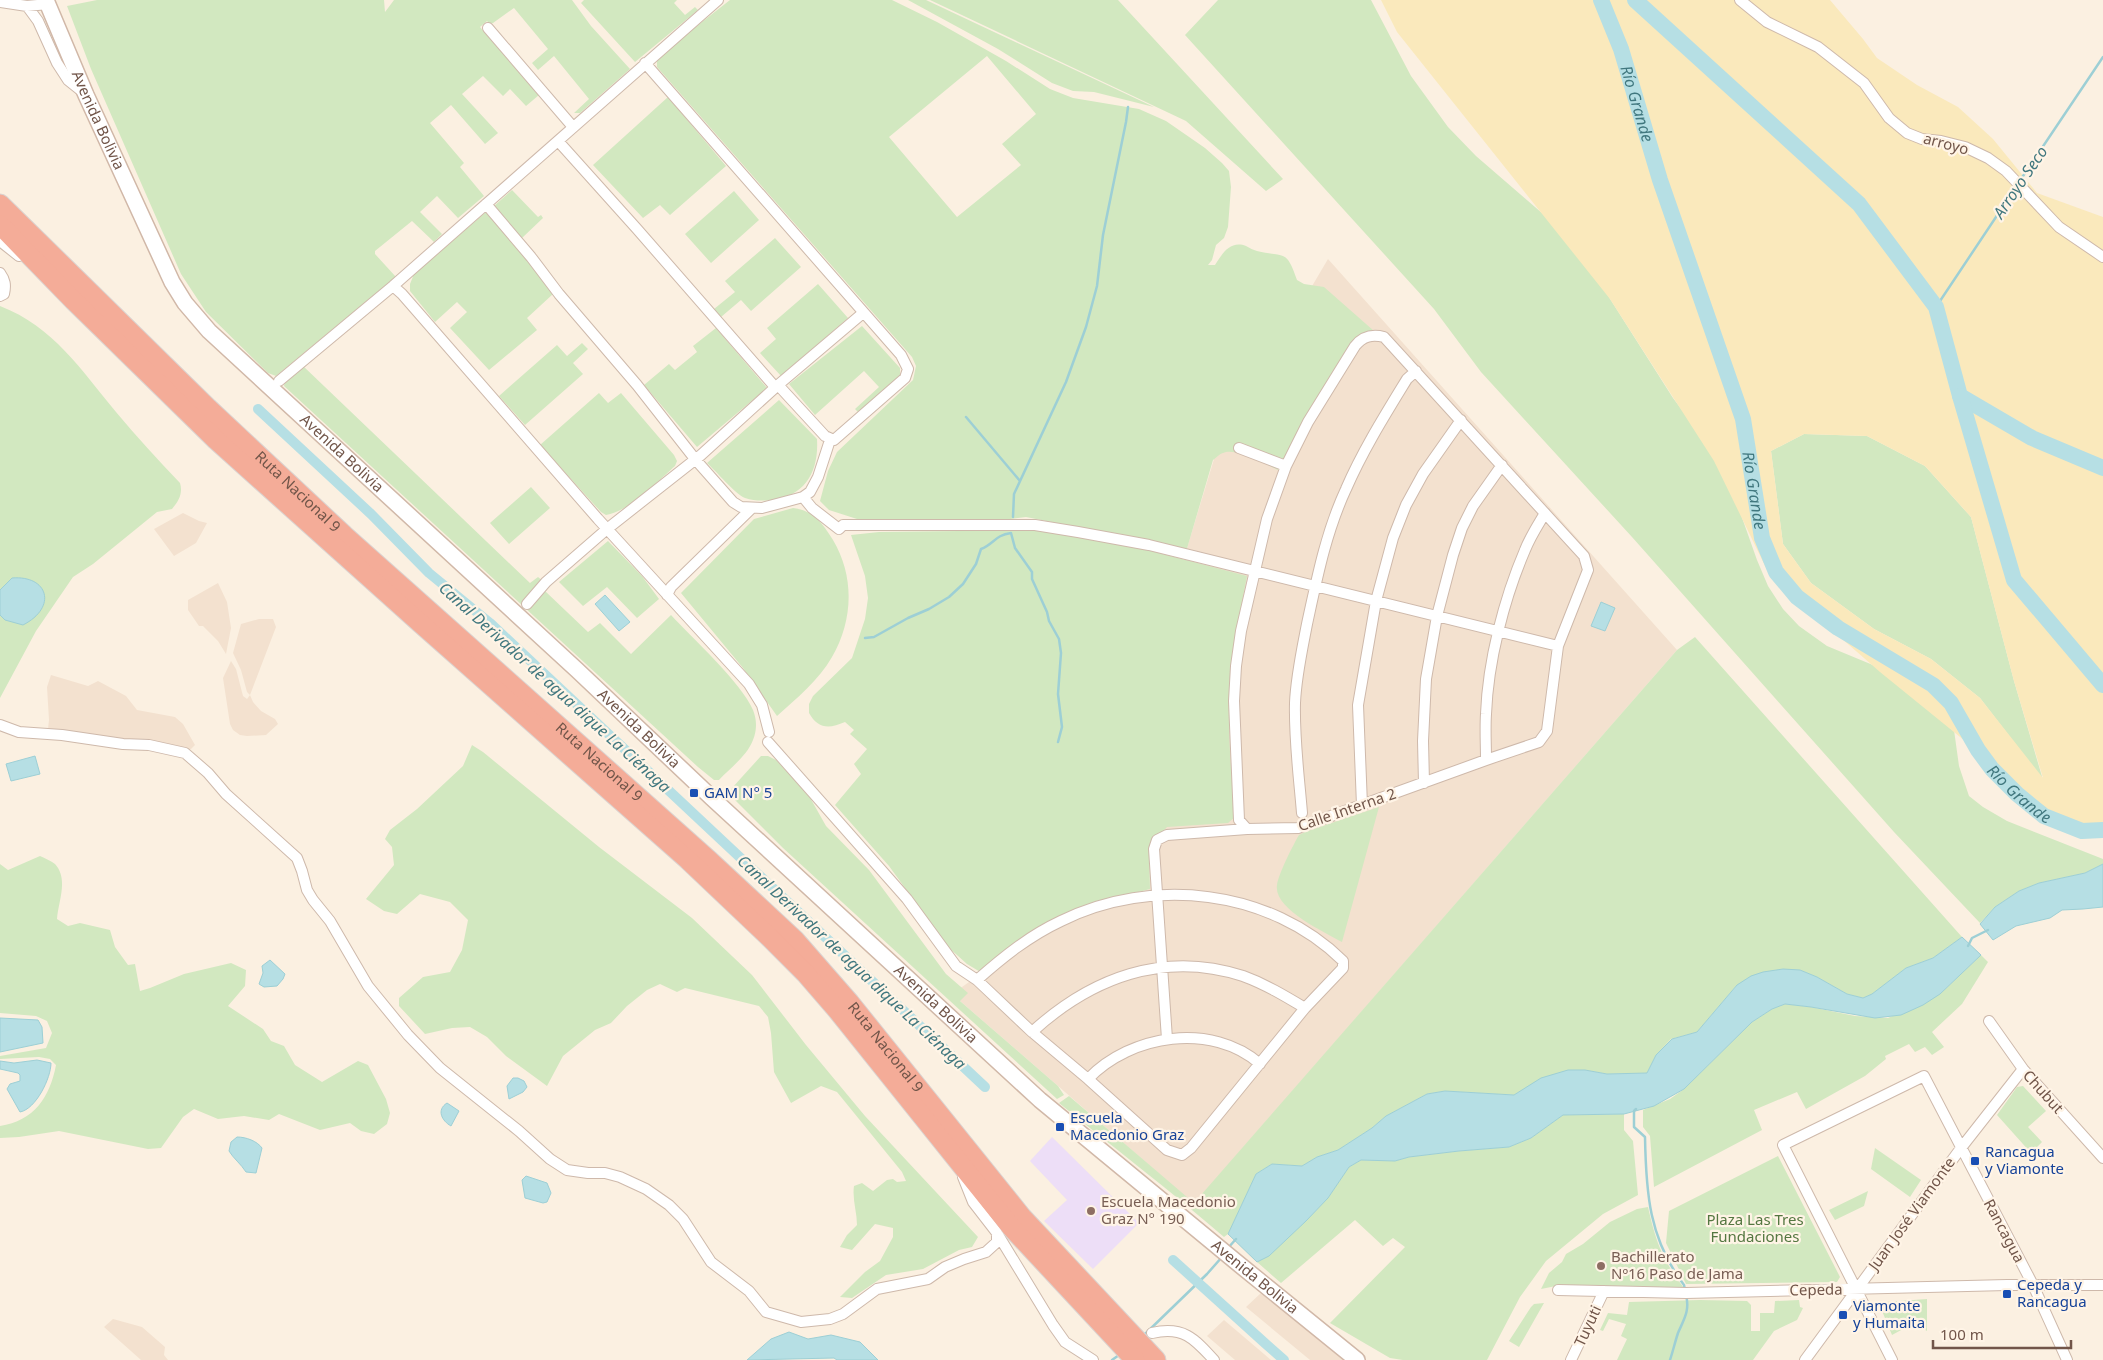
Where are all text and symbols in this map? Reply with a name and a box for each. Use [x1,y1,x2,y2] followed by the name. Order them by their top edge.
[1615,63,1659,145] water label: Río Grande
[68,67,130,173] street label: Avenida Bolivia
[1921,127,1971,159] street label: arroyo
[1987,141,2052,223] water label: Arroyo Seco
[296,409,389,496] street label: Avenida Bolivia
[251,446,346,536] street label: Ruta Nacional 9
[1737,450,1772,531] water label: Río Grande
[434,577,676,797] water label: Canal Derivador de agua dique La Ciénaga
[594,684,685,772] street label: Avenida Bolivia
[552,717,648,806] street label: Ruta Nacional 9
[1982,759,2054,829] water label: Río Grande
[704,782,772,802] place label: GAM N° 5
[1295,783,1398,835] street label: Calle Interna 2
[688,787,700,799] marker: GAM N° 5
[733,850,971,1074] water label: Canal Derivador de agua dique La Ciénaga
[890,960,983,1047] street label: Avenida Bolivia
[844,997,929,1096] street label: Ruta Nacional 9
[2019,1065,2069,1118] street label: Chubut
[1070,1107,1184,1144] place label: Escuela Macedonio Graz
[1054,1121,1066,1133] marker: Escuela Macedonio Graz
[1985,1141,2064,1178] place label: Rancagua y Viamonte
[1862,1153,1959,1276] street label: Juan José Viamonte
[1969,1155,1981,1167] marker: Rancagua y Viamonte
[1101,1191,1236,1228] place label: Escuela Macedonio Graz N° 190
[1980,1195,2030,1266] street label: Rancagua
[1085,1205,1097,1217] marker: Escuela Macedonio Graz N° 190
[1706,1209,1804,1246] park label: Plaza Las Tres Fundaciones
[1208,1235,1303,1318] street label: Avenida Bolivia
[1611,1246,1743,1283] place label: Bachillerato Nº16 Paso de Jama
[1595,1260,1607,1272] marker: Bachillerato Nº16 Paso de Jama
[2017,1274,2087,1311] place label: Cepeda y Rancagua
[1789,1279,1843,1299] street label: Cepeda
[2001,1288,2013,1300] marker: Cepeda y Rancagua
[1853,1295,1925,1332] place label: Viamonte y Humaita
[1569,1302,1605,1349] street label: Tuyuti
[1837,1309,1849,1321] marker: Viamonte y Humaita
[1933,1318,2070,1350] scale bar
[1940,1324,1984,1344] text: 100 m

